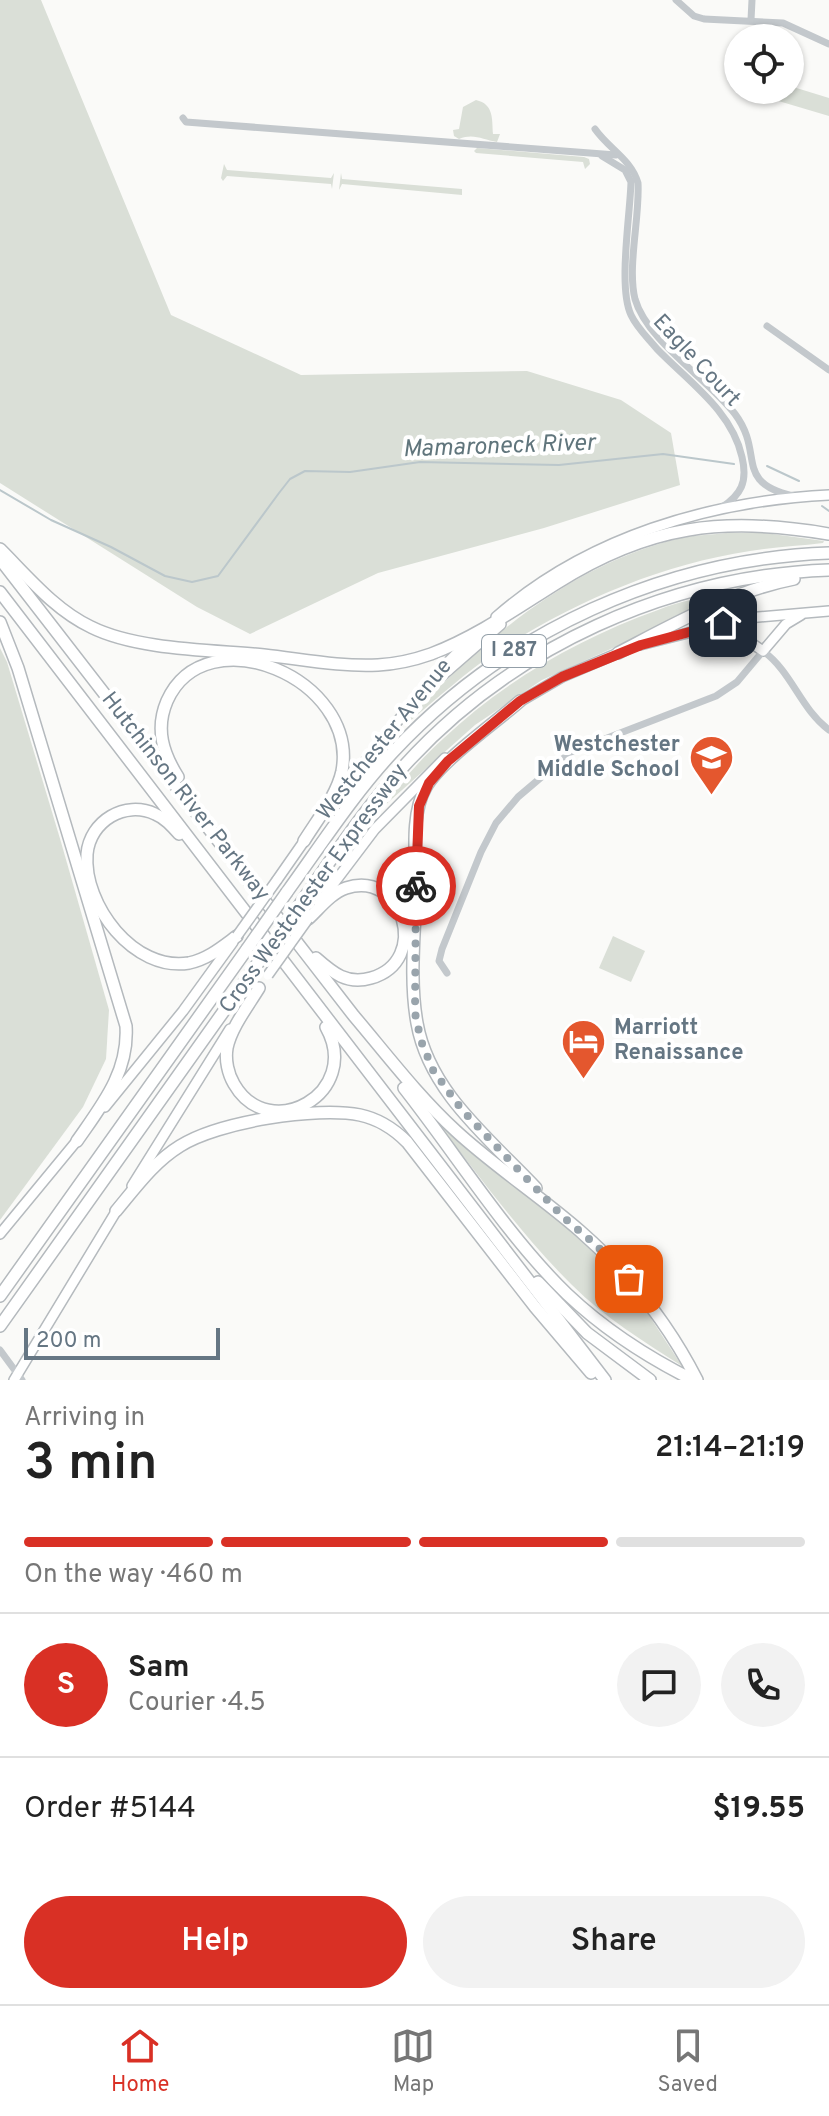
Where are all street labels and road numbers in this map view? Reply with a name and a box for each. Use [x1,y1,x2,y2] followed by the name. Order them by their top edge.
[646,309,746,413] street label: Eagle Court
[482,635,546,667] road number: I 287
[312,654,458,826] street label: Westchester Avenue
[95,687,275,907] street label: Hutchinson River Parkway
[214,759,414,1019] street label: Cross Westchester Expressway

